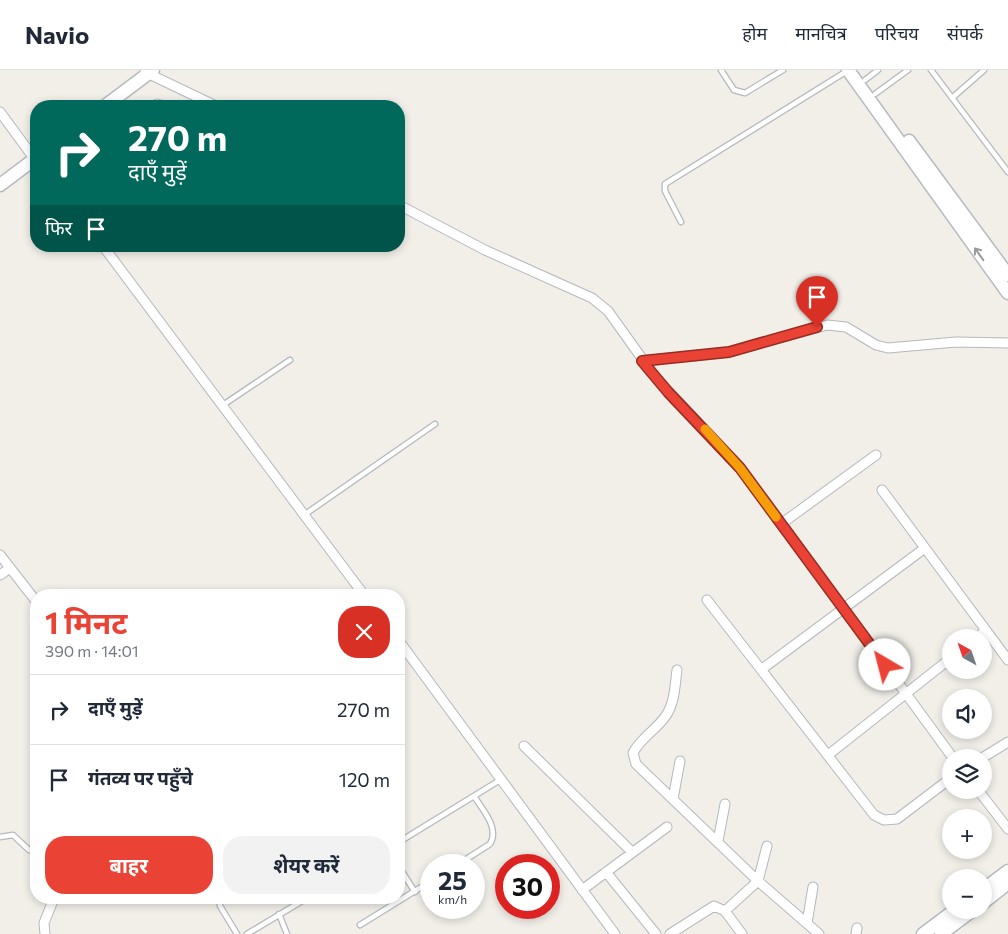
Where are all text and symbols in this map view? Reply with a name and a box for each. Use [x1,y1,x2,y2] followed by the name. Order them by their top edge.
[25,20,89,49] text: Navio
[742,22,767,44] text: होम
[795,22,847,44] text: मानचित्र
[875,22,919,44] text: परिचय
[947,22,983,44] text: संपर्क
[128,115,227,158] text: 270 m
[45,120,110,185] icon: right
[128,158,187,185] text: दाएँ मुड़ें
[82,215,110,243] icon: arrive
[45,216,72,239] text: फिर
[974,247,984,261] one-way arrow
[796,276,838,327] pin
[803,283,831,311] icon: arrive
[45,603,127,640] text: 1 मिनट
[338,606,390,658] button: close
[942,629,992,679] north arrow
[942,629,992,919] map controls
[858,638,910,690] position arrow
[45,641,139,660] text: 390 m · 14:01
[942,689,992,739] button: sound
[45,696,73,724] icon: right
[88,696,143,719] text: दाएँ मुड़ें
[337,698,390,721] text: 270 m
[942,749,992,799] button: layers
[45,766,73,794] icon: arrive
[88,766,193,789] text: गंतव्य पर पहुँचे
[339,768,390,791] text: 120 m
[942,809,992,859] button: +
[45,836,213,894] button: बाहर
[223,836,390,894] button: शेयर करें
[495,854,560,919] speed limit sign: 30
[438,865,467,895] text: 25
[942,869,992,919] button: −
[438,892,467,906] text: km/h

